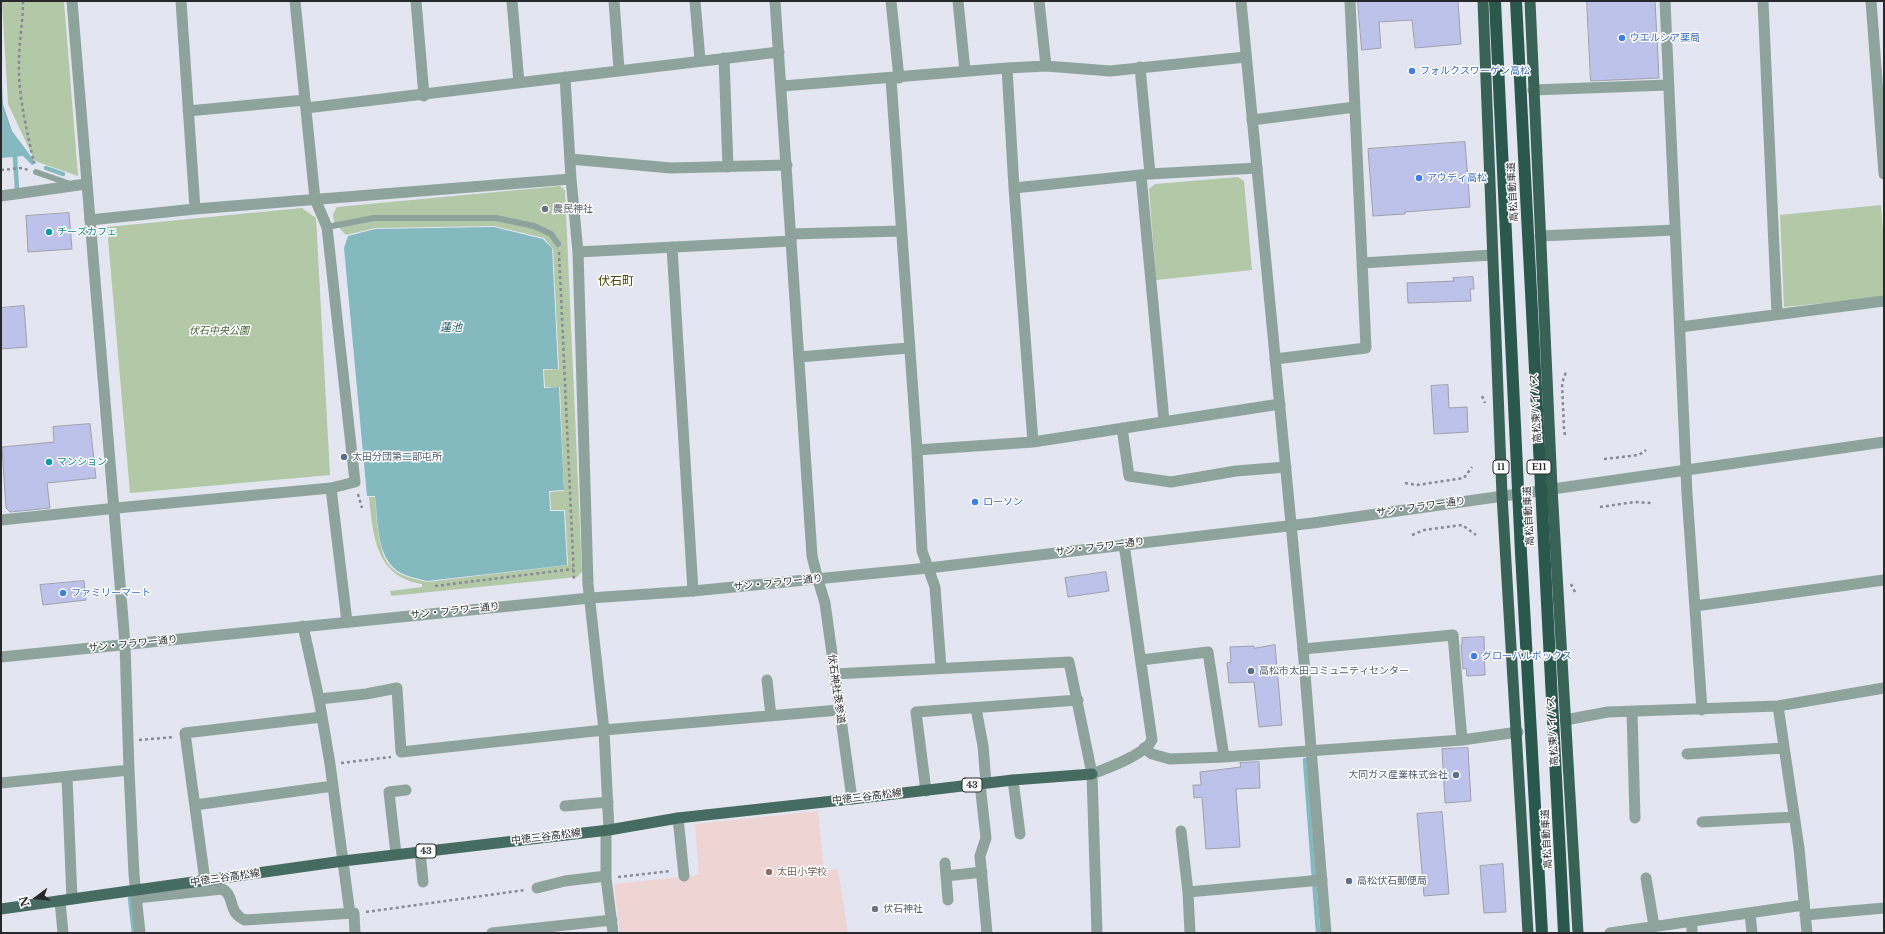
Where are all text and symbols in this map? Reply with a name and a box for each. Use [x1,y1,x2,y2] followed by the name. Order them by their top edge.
[1630,32,1700,44] place label: ウエルシア薬局
[1617,33,1627,43] marker: ウエルシア薬局
[1420,65,1530,77] place label: フォルクスワーゲン高松
[1407,66,1417,76] marker: フォルクスワーゲン高松
[1505,162,1521,222] street label: 高松自動車道
[1427,172,1487,184] place label: アウディ高松
[1414,173,1424,183] marker: アウディ高松
[553,203,593,215] place label: 農民神社
[540,204,550,214] marker: 農民神社
[57,226,117,238] place label: チーズカフェ
[44,227,54,237] marker: チーズカフェ
[598,275,634,289] district label: 伏石町
[440,321,462,335] water label: 蓮池
[189,325,249,337] park label: 伏石中央公園
[1528,373,1544,443] street label: 高松東バイパス
[352,451,442,463] place label: 太田分団第二部屯所
[339,452,349,462] marker: 太田分団第二部屯所
[57,456,107,468] place label: マンション
[44,457,54,467] marker: マンション
[1493,460,1509,474] road number: 11
[1527,460,1551,474] road number: E11
[1521,486,1537,546] street label: 高松自動車道
[1376,495,1466,519] street label: サン・フラワー通り
[983,496,1023,508] place label: ローソン
[970,497,980,507] marker: ローソン
[1055,536,1145,558] street label: サン・フラワー通り
[733,572,823,594] street label: サン・フラワー通り
[71,587,151,599] place label: ファミリーマート
[58,588,68,598] marker: ファミリーマート
[410,600,500,622] street label: サン・フラワー通り
[88,633,178,655] street label: サン・フラワー通り
[1482,650,1572,662] place label: グローバルボックス
[1469,651,1479,661] marker: グローバルボックス
[825,654,847,724] street label: 伏石神社表参道
[1259,665,1409,677] place label: 高松市太田コミュニティセンター
[1246,666,1256,676] marker: 高松市太田コミュニティセンター
[1545,696,1561,766] street label: 高松東バイパス
[1348,769,1448,781] place label: 大同ガス産業株式会社
[1451,770,1461,780] marker: 大同ガス産業株式会社
[962,778,982,792] road number: 43
[832,787,902,807] street label: 中徳三谷高松線
[1539,809,1555,869] street label: 高松自動車道
[511,827,581,847] street label: 中徳三谷高松線
[416,844,436,858] road number: 43
[777,866,827,878] place label: 太田小学校
[190,867,260,889] street label: 中徳三谷高松線
[764,867,774,877] marker: 太田小学校
[1357,875,1427,887] place label: 高松伏石郵便局
[1344,876,1354,886] marker: 高松伏石郵便局
[16,878,56,918] north arrow
[16,894,33,908] text: N
[883,903,923,915] place label: 伏石神社
[870,904,880,914] marker: 伏石神社

